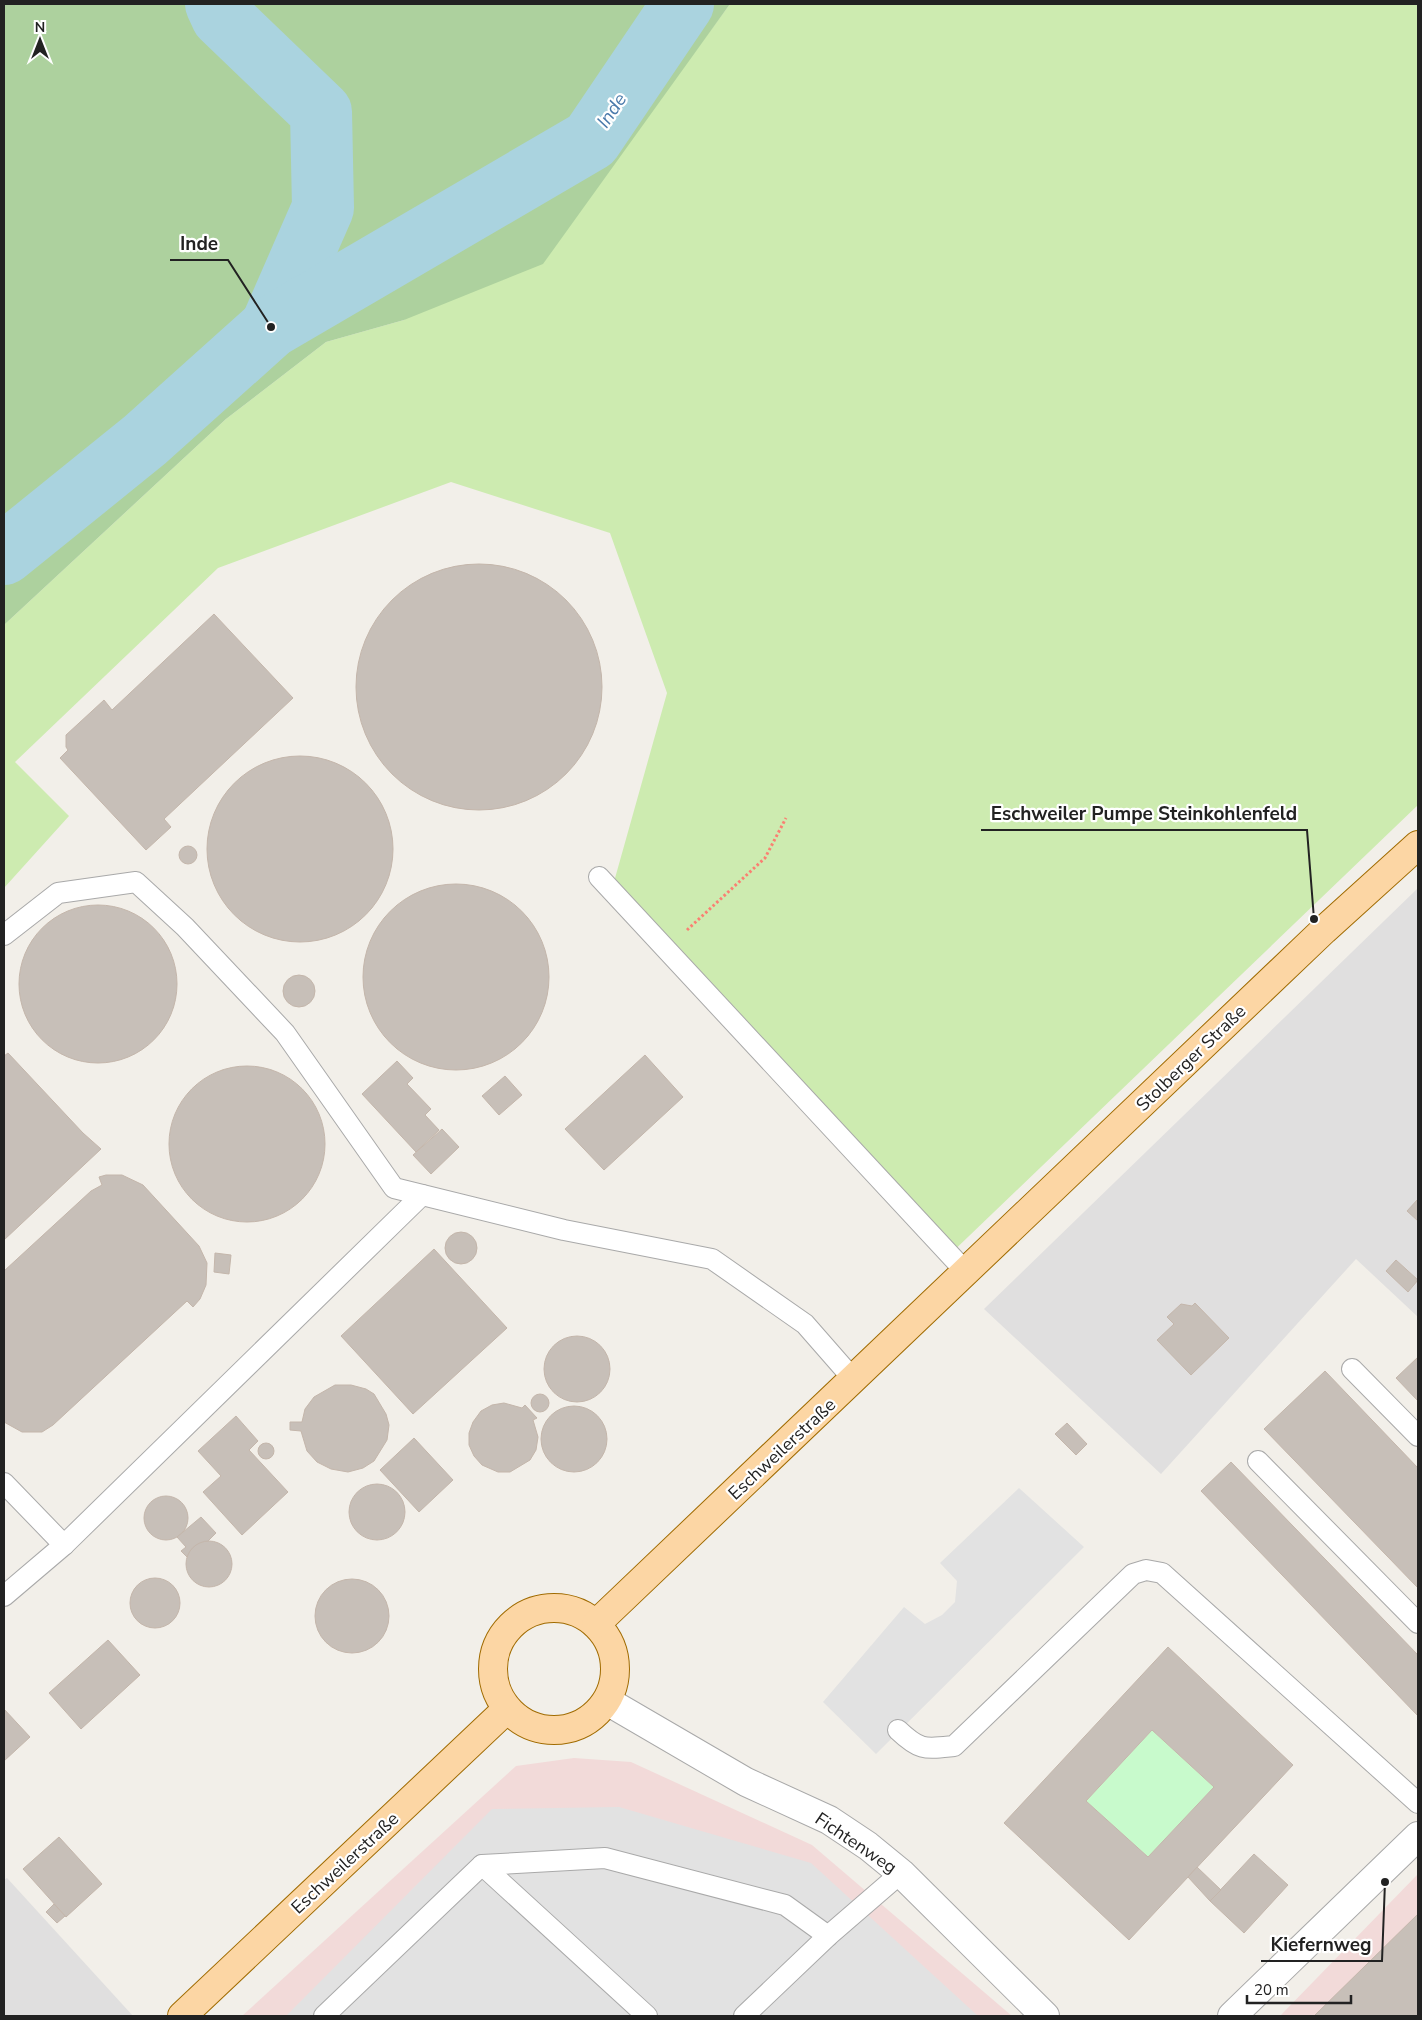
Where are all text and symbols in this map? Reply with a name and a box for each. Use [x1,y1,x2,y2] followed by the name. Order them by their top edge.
[15,15,65,65] north arrow
[35,18,45,37] text: N
[591,88,633,133] water label: Inde
[170,226,228,260] callout: Inde
[180,231,218,257] text: Inde
[981,796,1307,830] callout: Eschweiler Pumpe Steinkohlenfeld
[991,801,1297,827] text: Eschweiler Pumpe Steinkohlenfeld
[1131,999,1251,1117] street label: Stolberger Straße
[723,1393,841,1505] street label: Eschweilerstraße
[286,1807,404,1919] street label: Eschweilerstraße
[810,1807,902,1879] street label: Fichtenweg
[1261,1927,1382,1961] callout: Kiefernweg
[1271,1932,1371,1958] text: Kiefernweg
[1247,1972,1351,2004] scale bar
[1254,1980,1289,2000] text: 20 m

